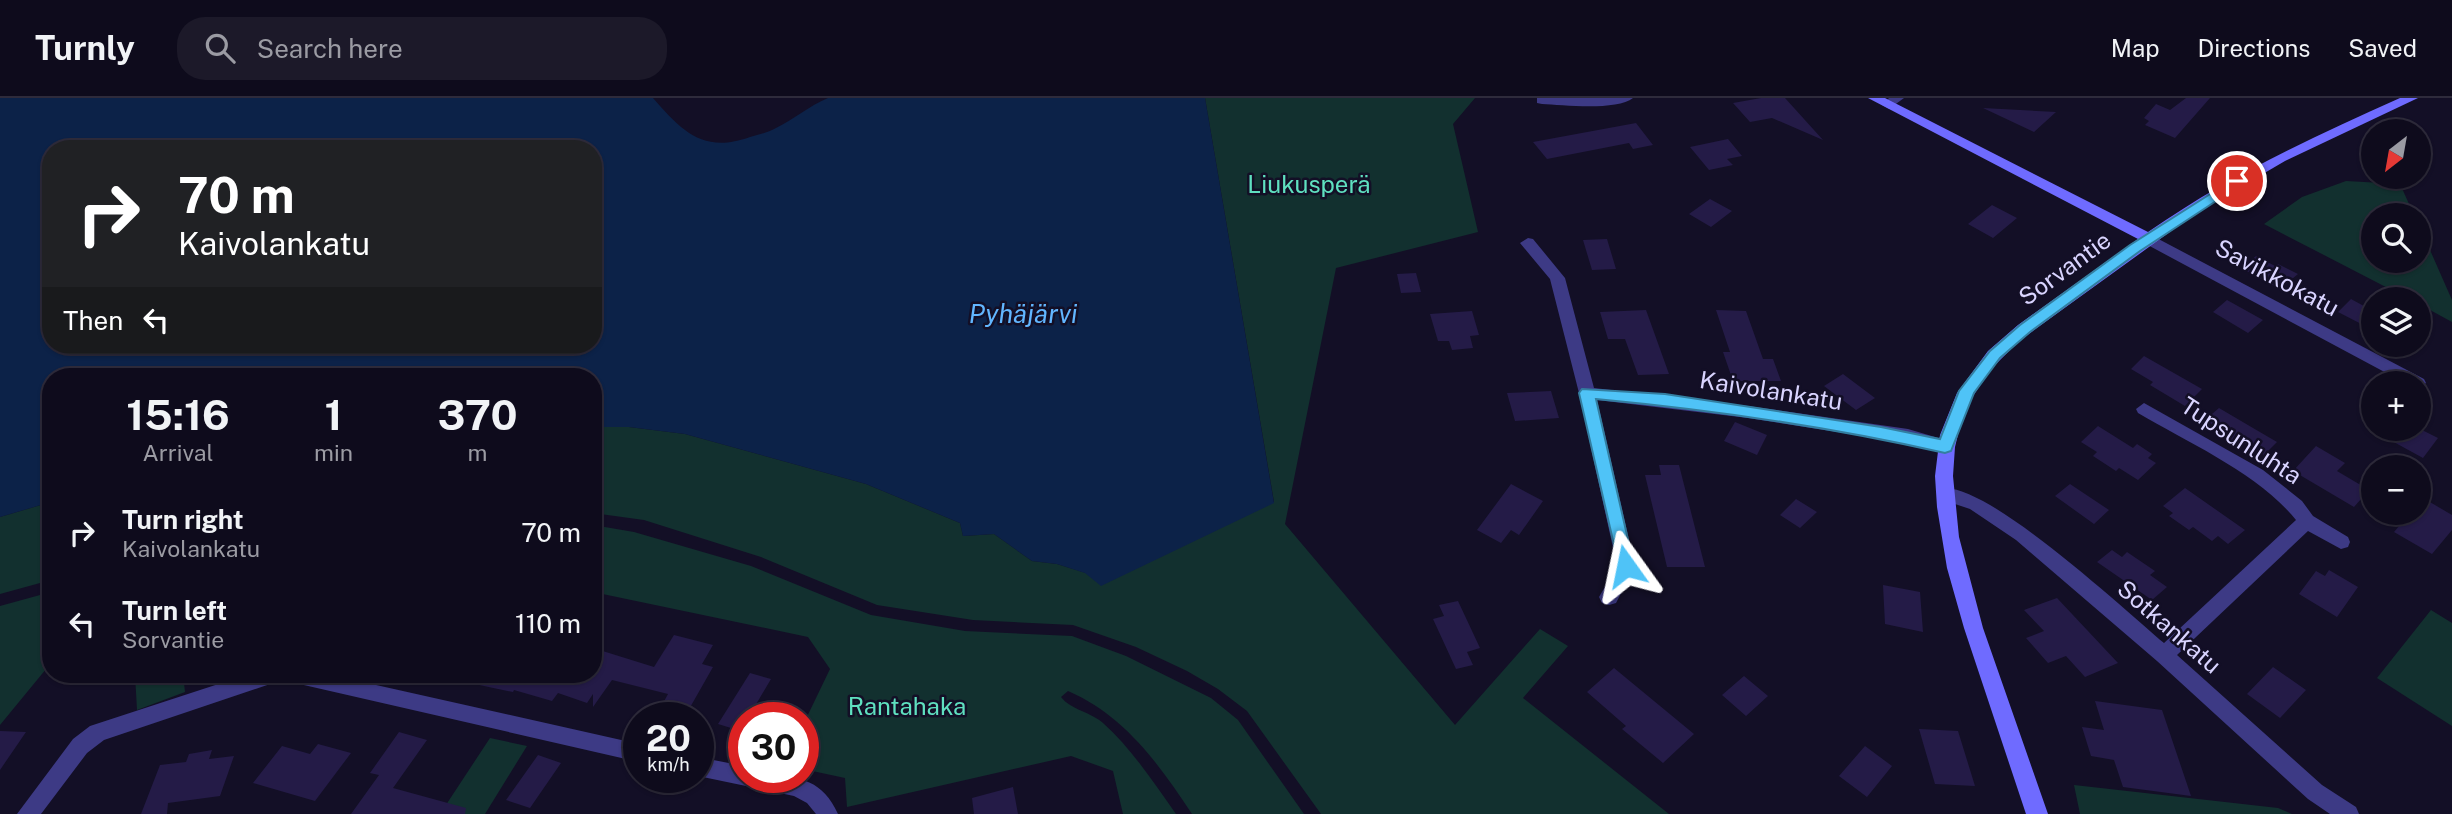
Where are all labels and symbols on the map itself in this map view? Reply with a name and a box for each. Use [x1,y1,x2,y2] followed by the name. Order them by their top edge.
[2361,119,2431,189] north arrow
[2207,151,2267,211] pin
[1247,170,1371,198] park label: Liukusperä
[2013,226,2116,311] street label: Sorvantie
[2211,233,2344,321] street label: Savikkokatu
[969,298,1078,329] water label: Pyhäjärvi
[1698,365,1845,415] street label: Kaivolankatu
[2176,391,2307,490] street label: Tupsunluhta
[1589,529,1663,603] position arrow
[2112,574,2227,679] street label: Sotkankatu
[848,692,966,720] park label: Rantahaka
[728,702,819,793] speed limit sign: 30

